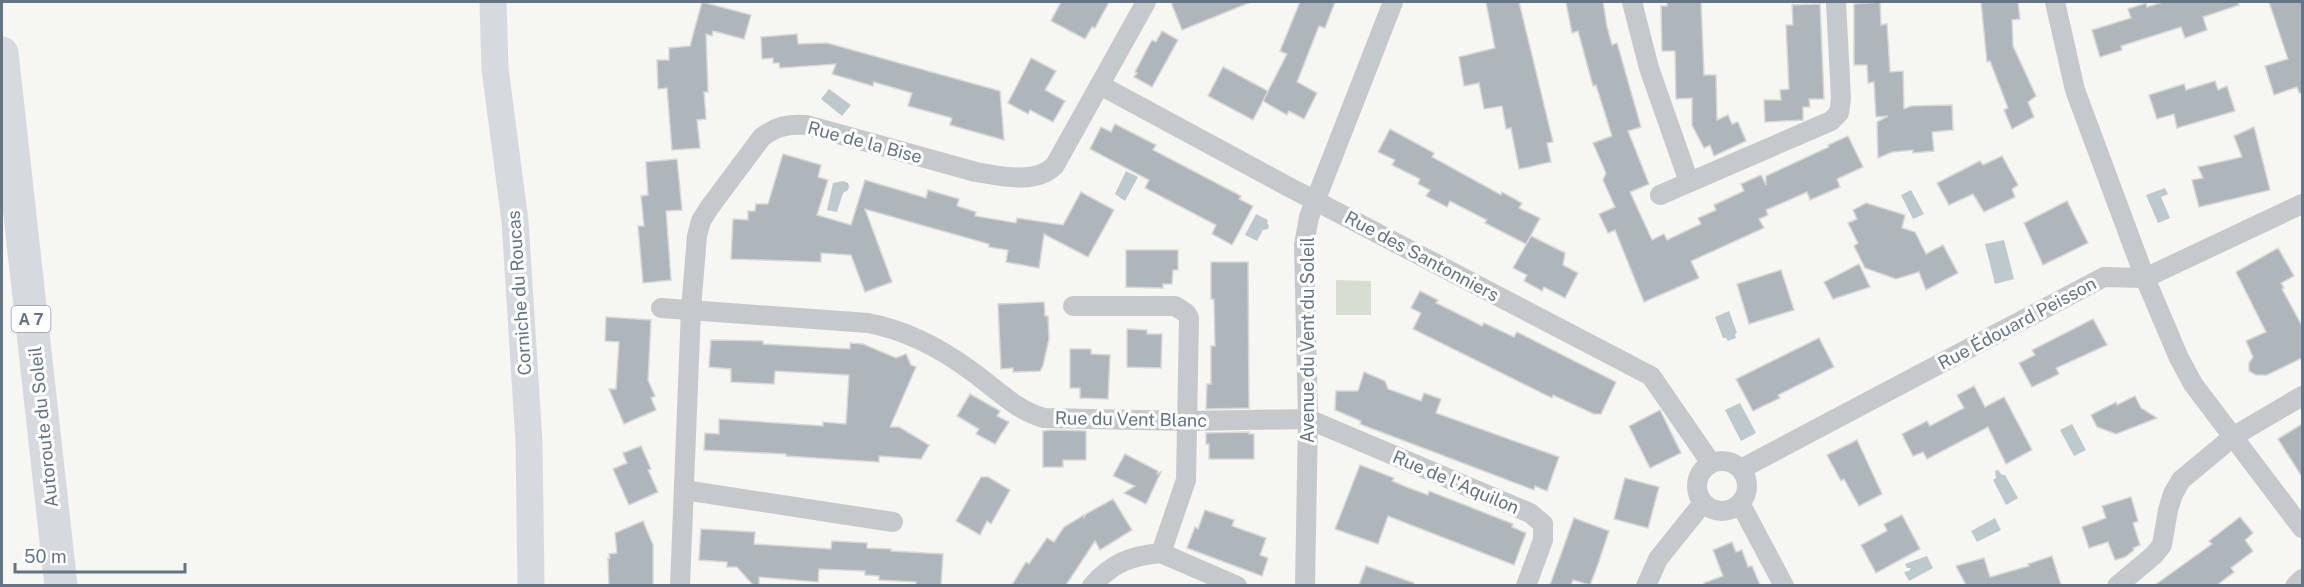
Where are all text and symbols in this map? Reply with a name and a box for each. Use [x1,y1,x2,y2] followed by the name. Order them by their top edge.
[806,117,924,167] street label: Rue de la Bise
[1341,206,1503,306] street label: Rue des Santonniers
[503,210,535,376] street label: Corniche du Roucas
[1297,237,1318,443] street label: Avenue du Vent du Soleil
[1934,272,2100,374] street label: Rue Édouard Peisson
[12,306,51,332] road number: A 7
[24,346,62,508] street label: Autoroute du Soleil
[1055,407,1207,431] street label: Rue du Vent Blanc
[1390,446,1522,518] street label: Rue de l'Aquilon
[15,536,184,574] scale bar
[24,546,67,567] text: 50 m

